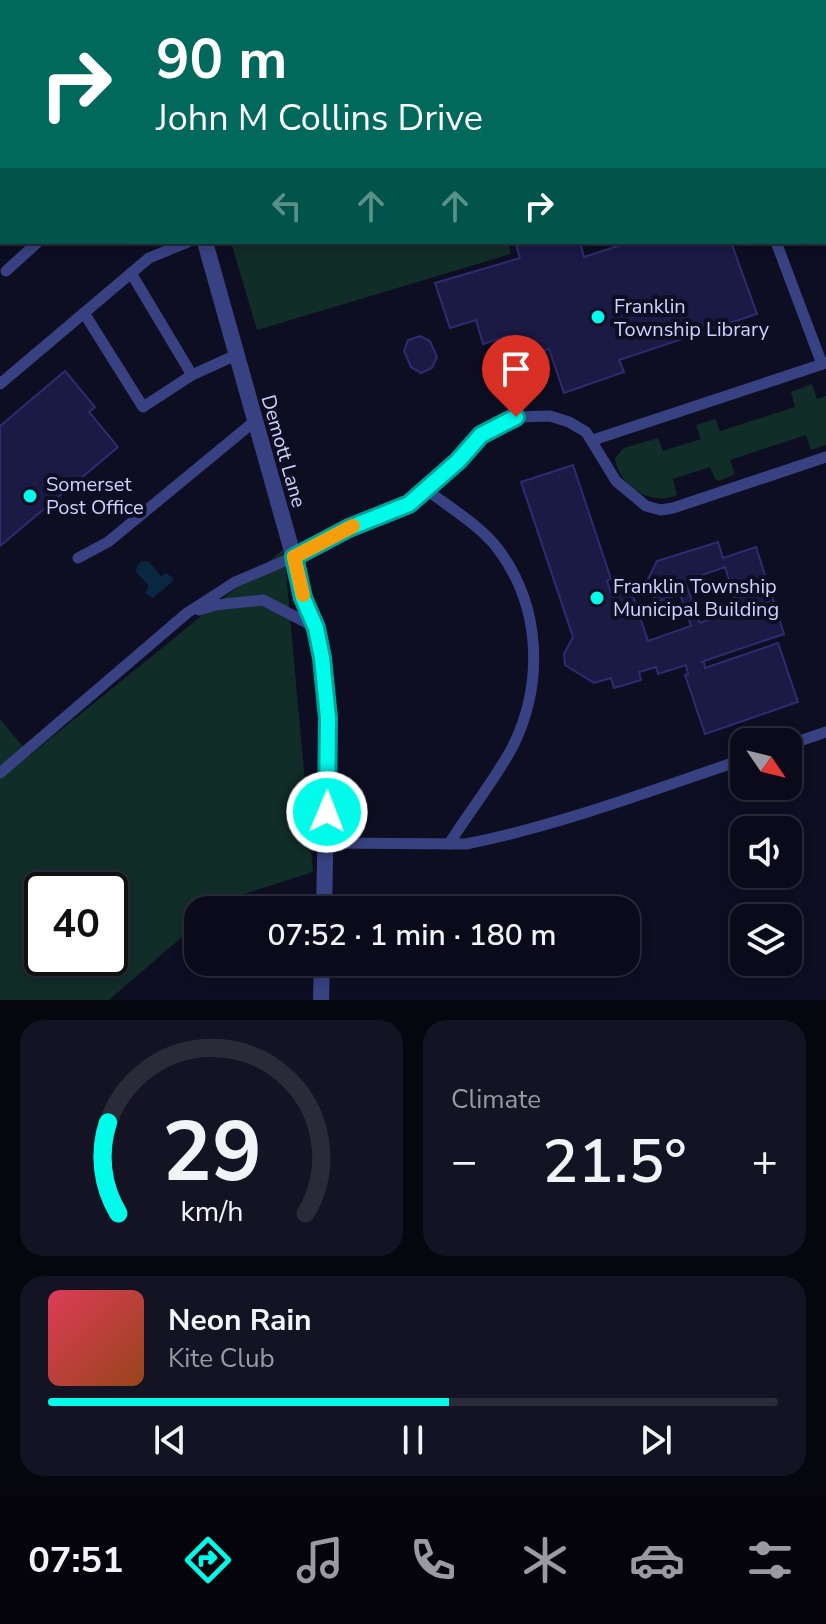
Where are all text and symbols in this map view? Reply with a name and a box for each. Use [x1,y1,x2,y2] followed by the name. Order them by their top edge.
[156,21,287,98] text: 90 m
[24,32,128,136] icon: right
[156,94,483,143] text: John M Collins Drive
[265,184,309,228] icon: left
[349,184,393,228] icon: ahead
[433,184,477,228] icon: ahead
[517,184,561,228] icon: right
[614,293,770,343] place label: Franklin Township Library
[589,308,607,326] marker: Franklin Township Library
[482,335,550,417] pin
[494,347,538,391] icon: arrive
[255,392,312,511] street label: Demott Lane
[46,471,144,521] place label: Somerset Post Office
[21,487,39,505] marker: Somerset Post Office
[613,573,779,623] place label: Franklin Township Municipal Building
[588,589,606,607] marker: Franklin Township Municipal Building
[730,728,802,800] north arrow
[730,728,802,976] map controls
[285,770,369,854] position arrow
[730,816,802,888] button: sound
[24,872,128,976] speed limit sign: 40
[730,904,802,976] button: layers
[267,915,557,956] text: 07:52 · 1 min · 180 m
[451,1082,541,1117] text: Climate
[162,1096,261,1209] text: 29
[542,1121,687,1203] text: 21.5°
[451,1132,477,1192] text: −
[752,1132,778,1192] text: +
[180,1192,243,1231] text: km/h
[168,1300,312,1341] text: Neon Rain
[168,1341,275,1376] text: Kite Club
[148,1418,192,1462] icon: previous
[391,1418,435,1462] icon: pause
[634,1418,678,1462] icon: next
[180,1532,236,1588] icon: directions
[292,1532,348,1588] icon: music
[405,1532,461,1588] icon: phone
[517,1532,573,1588] icon: climate
[629,1532,685,1588] icon: car
[742,1532,798,1588] icon: filters
[28,1536,124,1585] text: 07:51

